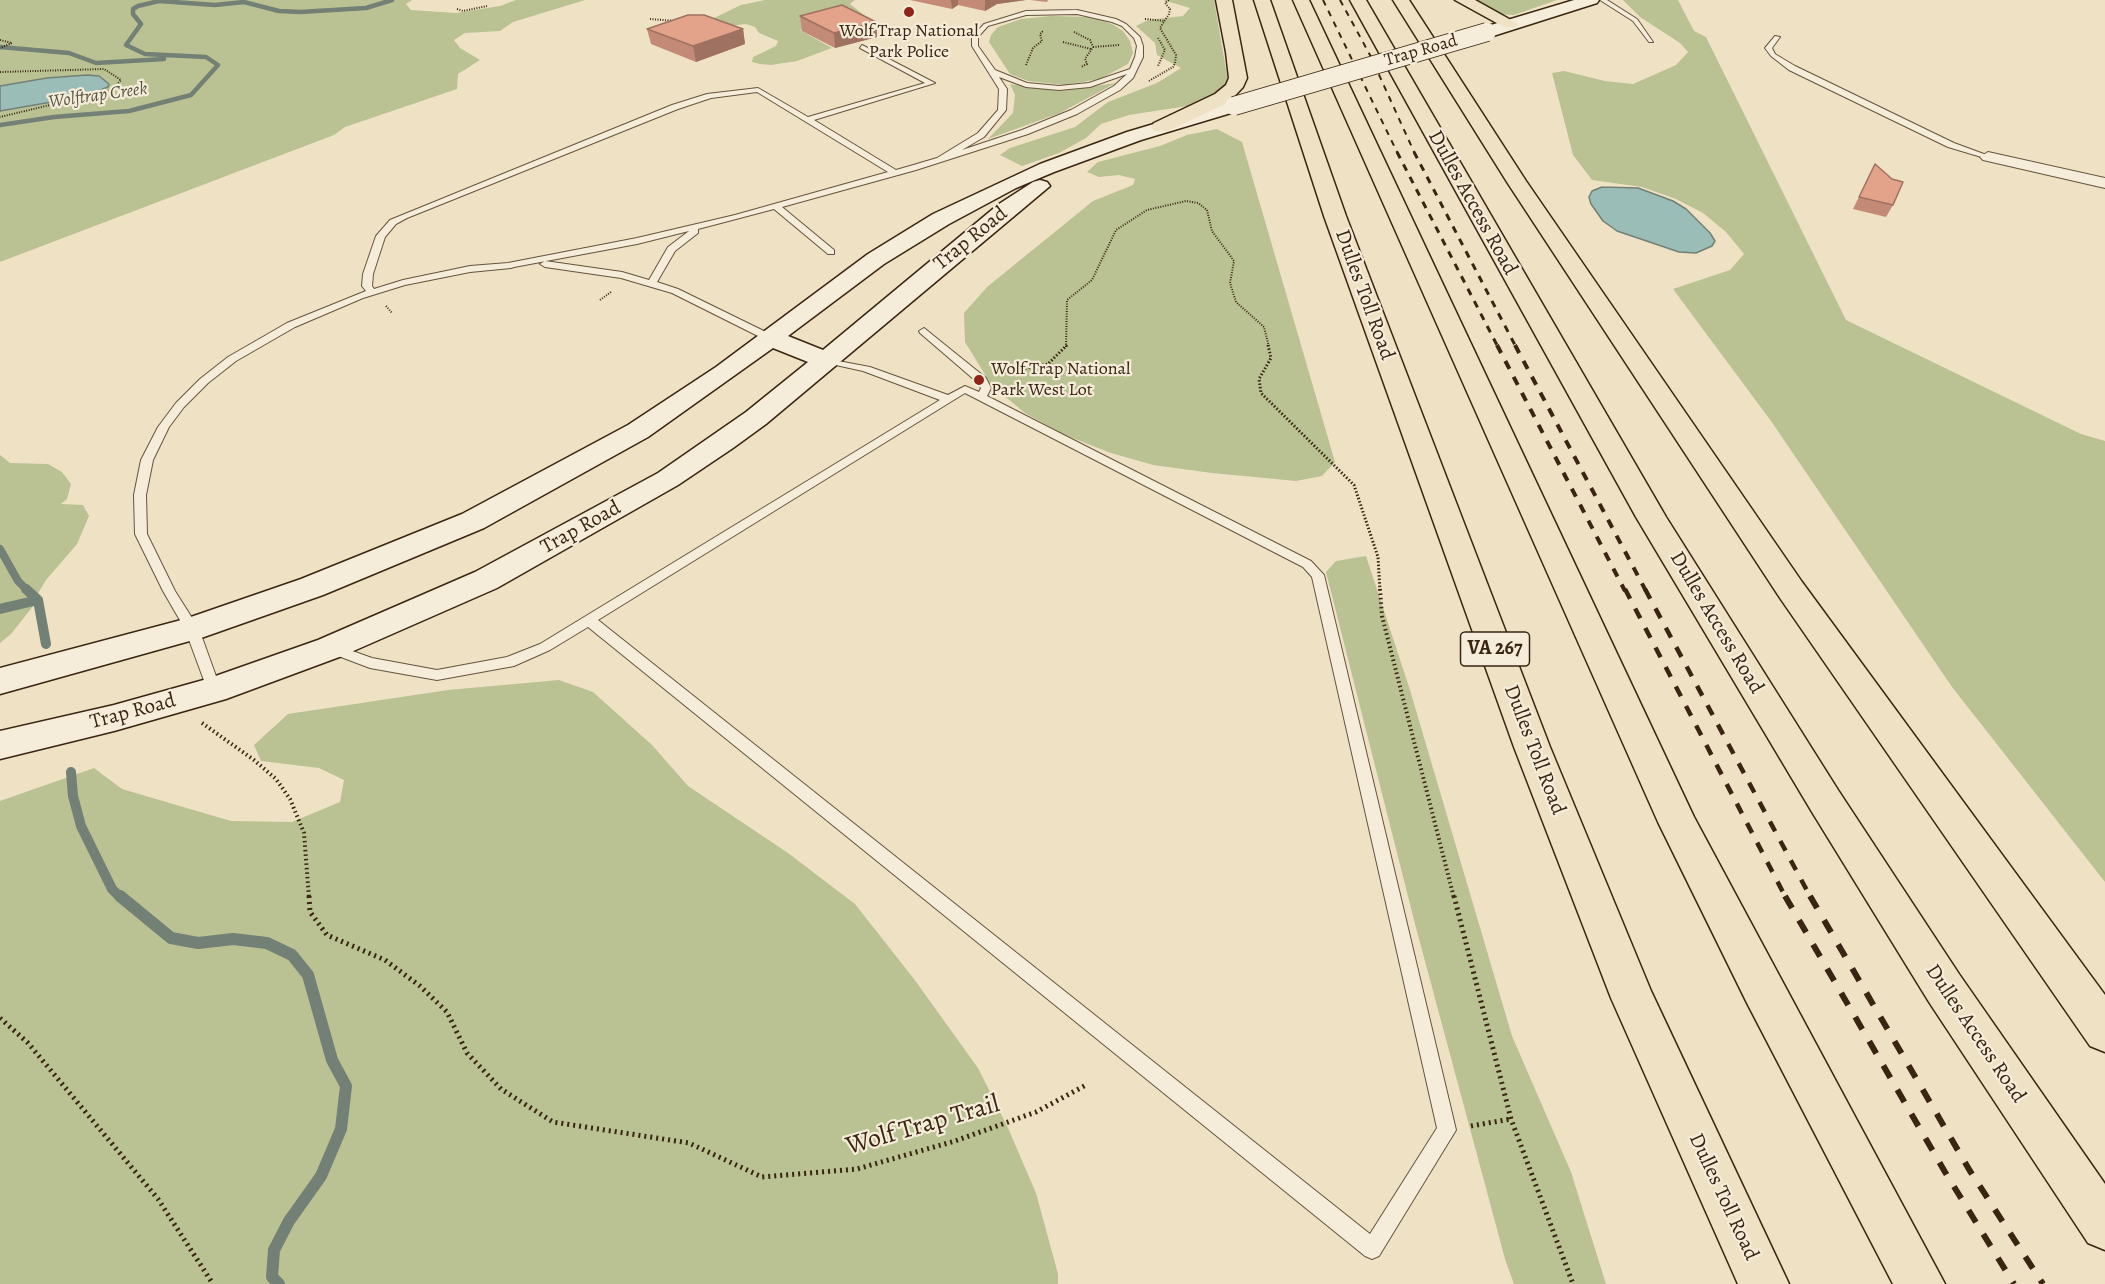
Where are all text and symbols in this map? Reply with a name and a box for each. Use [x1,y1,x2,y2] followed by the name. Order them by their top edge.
[902,5,916,19] marker: Wolf Trap National Park Police
[839,21,979,63] place label: Wolf Trap National Park Police
[1382,30,1460,72] street label: Trap Road
[47,78,149,114] water label: Wolftrap Creek
[1422,126,1522,280] street label: Dulles Access Road
[929,202,1013,276] street label: Trap Road
[1329,226,1399,364] street label: Dulles Toll Road
[991,359,1130,401] place label: Wolf Trap National Park West Lot
[972,373,986,387] marker: Wolf Trap National Park West Lot
[537,496,625,560] street label: Trap Road
[1664,547,1768,699] street label: Dulles Access Road
[1460,632,1530,666] road number: VA 267
[1498,681,1570,819] street label: Dulles Toll Road
[88,689,178,735] street label: Trap Road
[1919,960,2031,1108] street label: Dulles Access Road
[843,1089,1003,1163] street label: Wolf Trap Trail
[1683,1130,1763,1264] street label: Dulles Toll Road

